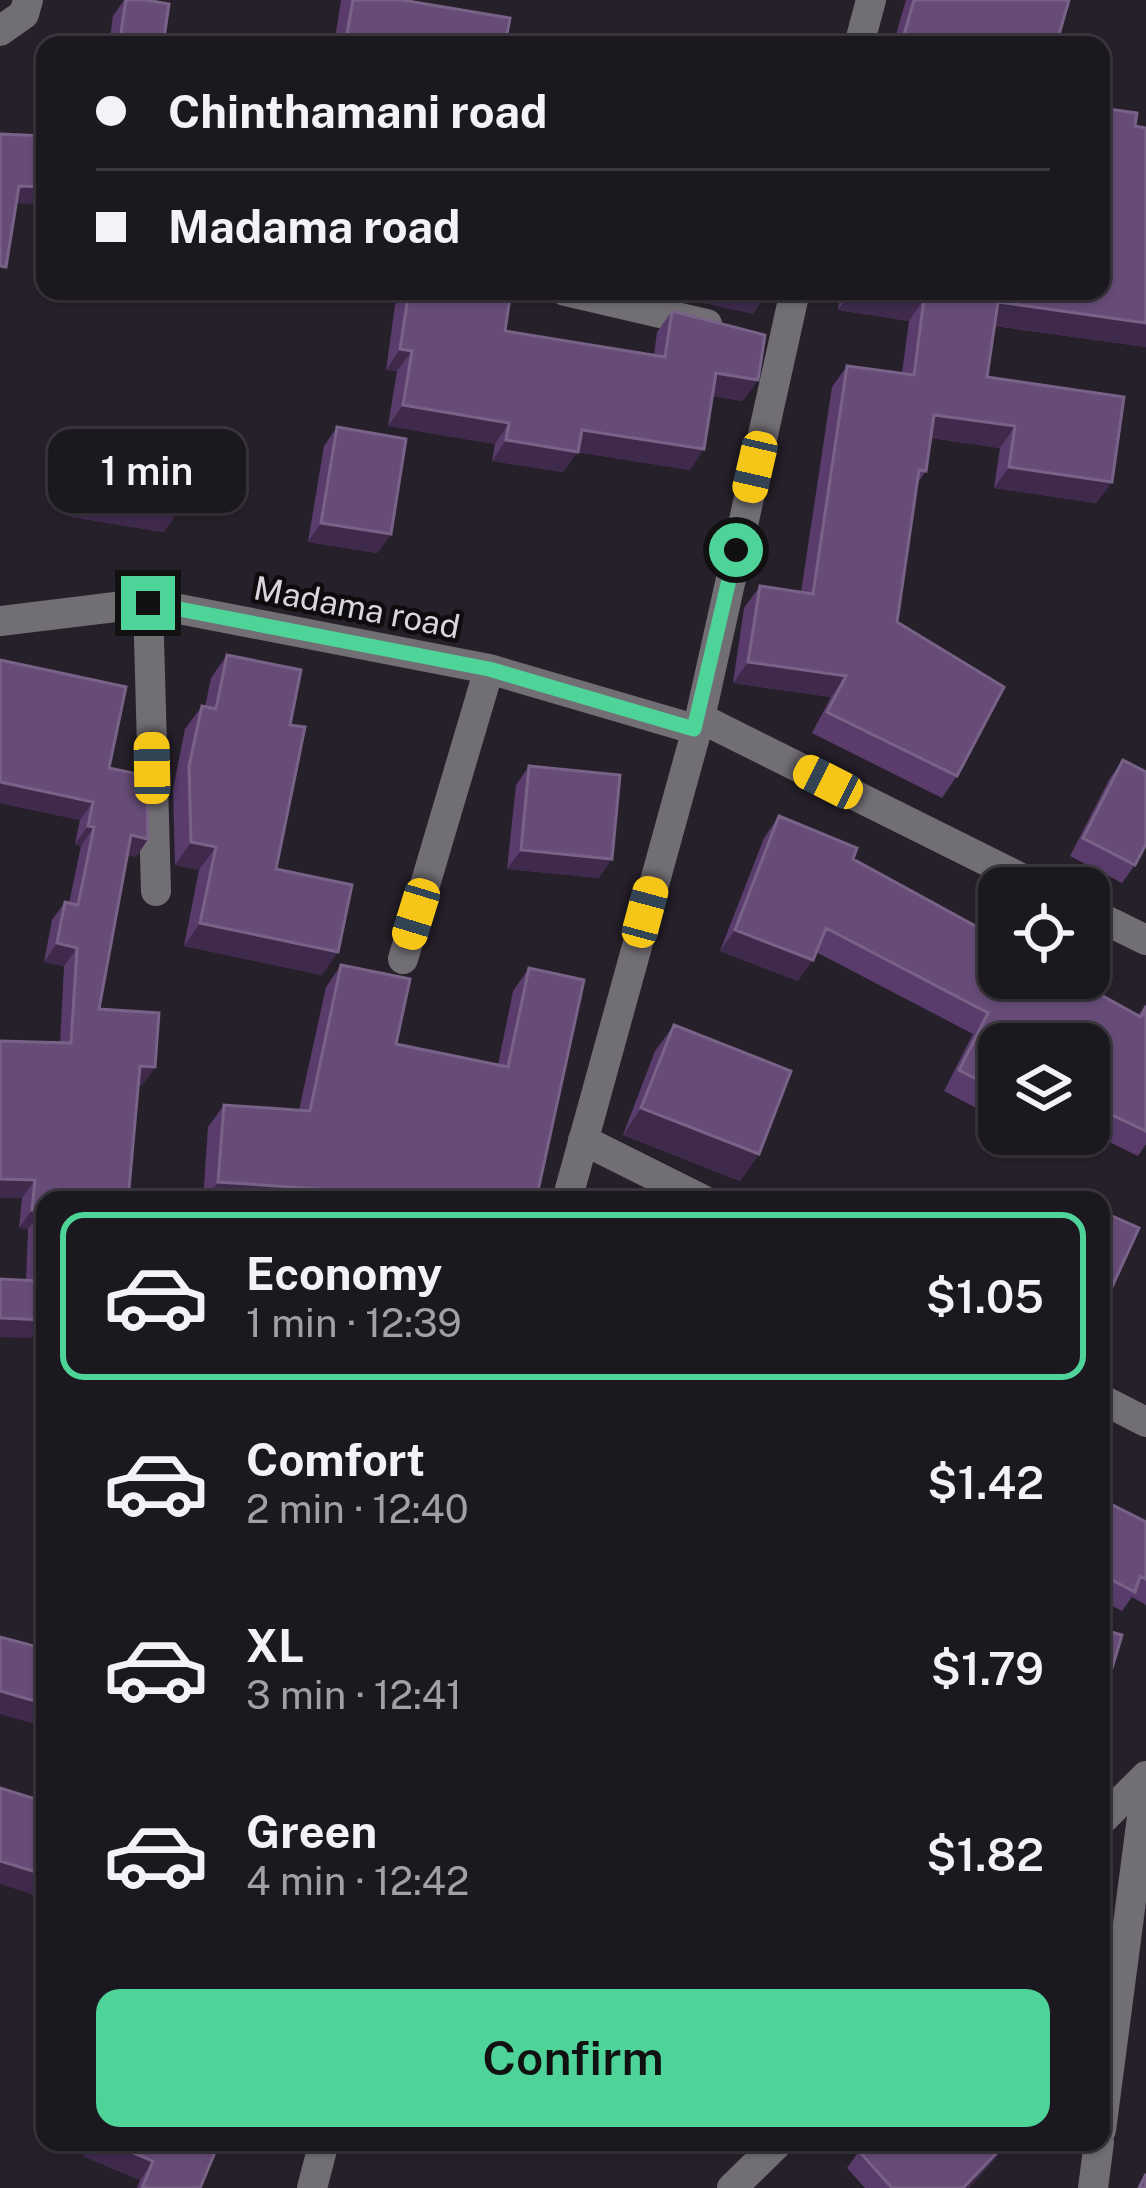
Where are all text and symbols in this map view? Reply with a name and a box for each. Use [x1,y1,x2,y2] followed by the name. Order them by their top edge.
[168,85,547,138] text: Chinthamani road
[168,200,460,253] text: Madama road
[729,428,781,506] car
[49,429,247,513] callout: 1 min
[101,448,193,494] text: 1 min
[709,523,763,577] route start
[251,568,463,646] street label: Madama road
[121,576,175,630] route end
[133,732,171,804] car
[788,750,868,814] car
[978,867,1110,1155] map controls
[978,867,1110,999] button: locate
[618,873,672,951] car
[388,874,444,954] car
[978,1023,1110,1155] button: layers
[102,1242,210,1350] icon: car
[246,1247,442,1300] text: Economy
[926,1270,1044,1323] text: $1.05
[246,1300,462,1346] text: 1 min · 12:39
[102,1428,210,1536] icon: car
[246,1433,425,1486] text: Comfort
[927,1456,1044,1509] text: $1.42
[246,1486,469,1532] text: 2 min · 12:40
[102,1614,210,1722] icon: car
[246,1619,304,1672] text: XL
[931,1642,1044,1695] text: $1.79
[246,1672,462,1718] text: 3 min · 12:41
[102,1800,210,1908] icon: car
[246,1805,377,1858] text: Green
[926,1828,1044,1881] text: $1.82
[246,1858,469,1904] text: 4 min · 12:42
[96,1989,1050,2127] button: Confirm

